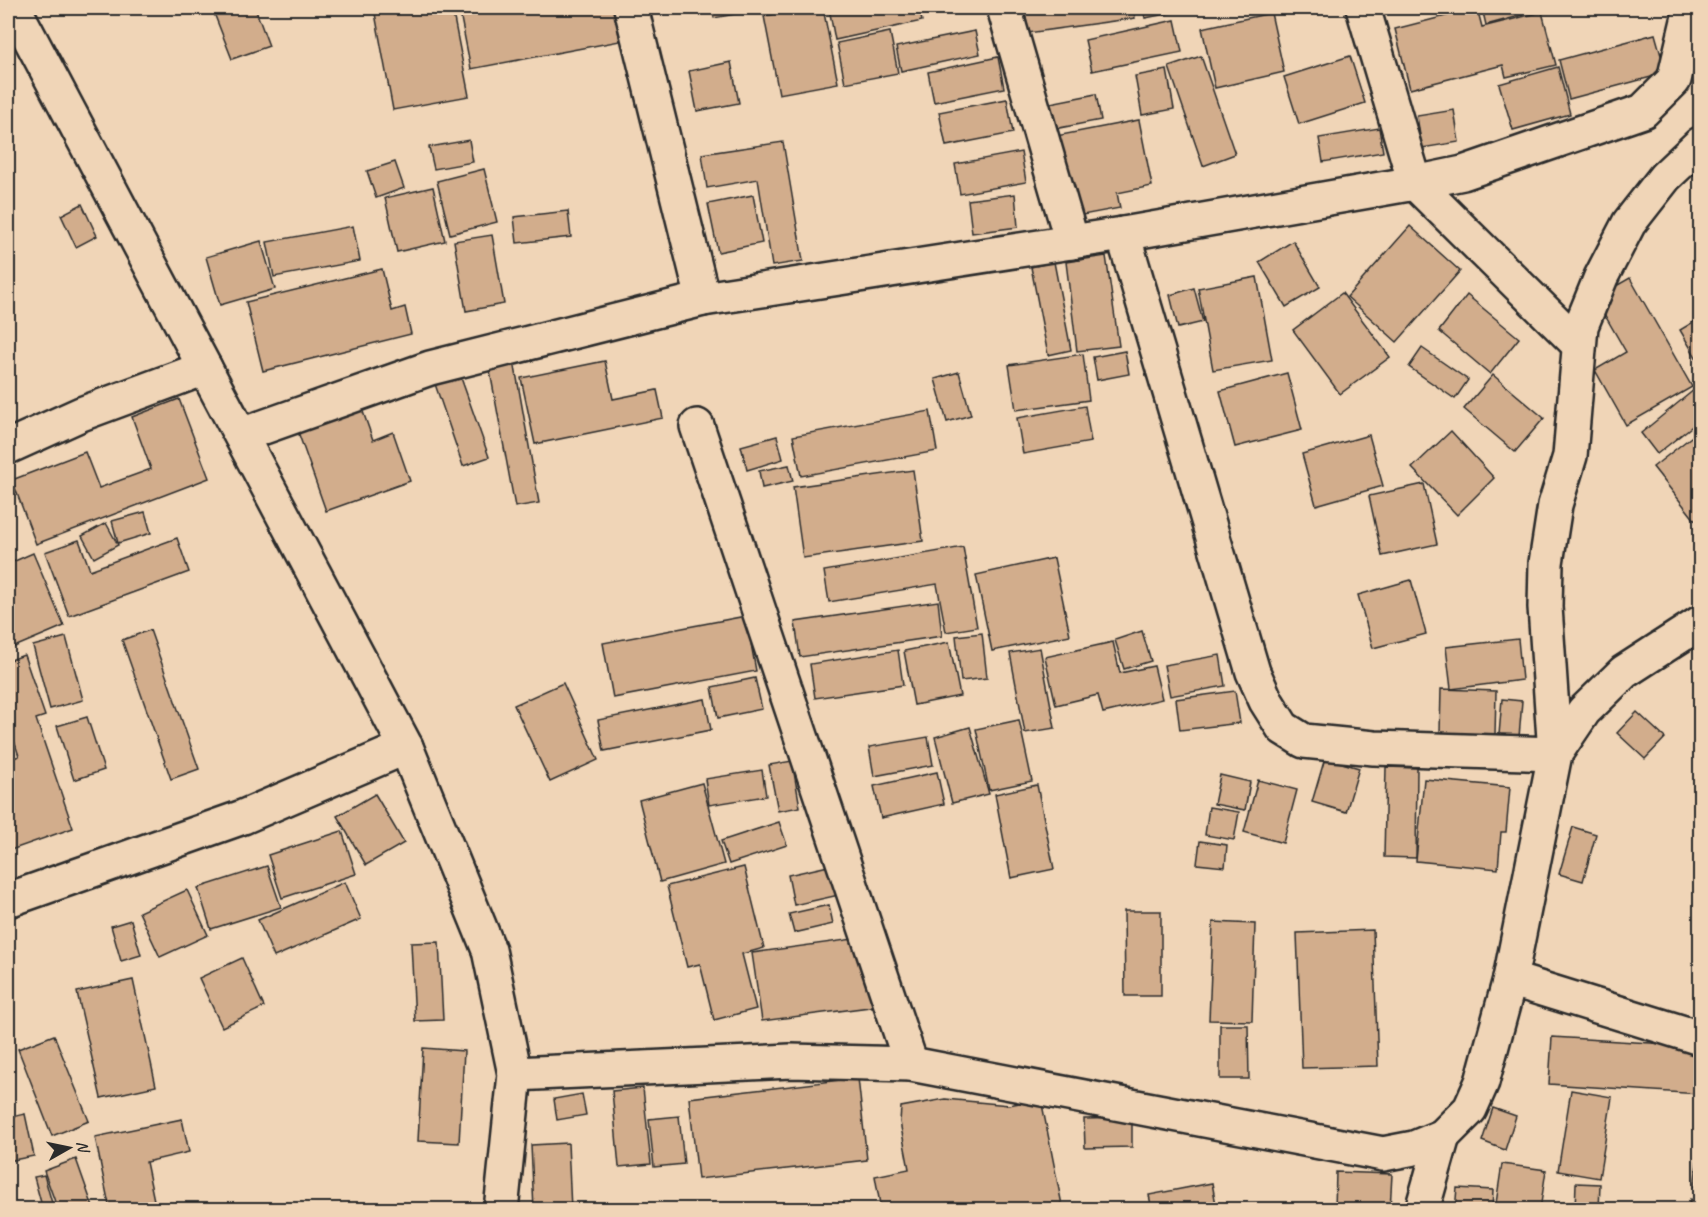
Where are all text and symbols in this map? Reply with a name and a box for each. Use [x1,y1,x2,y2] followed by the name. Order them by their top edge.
[39,1118,99,1178] north arrow
[72,1139,94,1155] text: N

